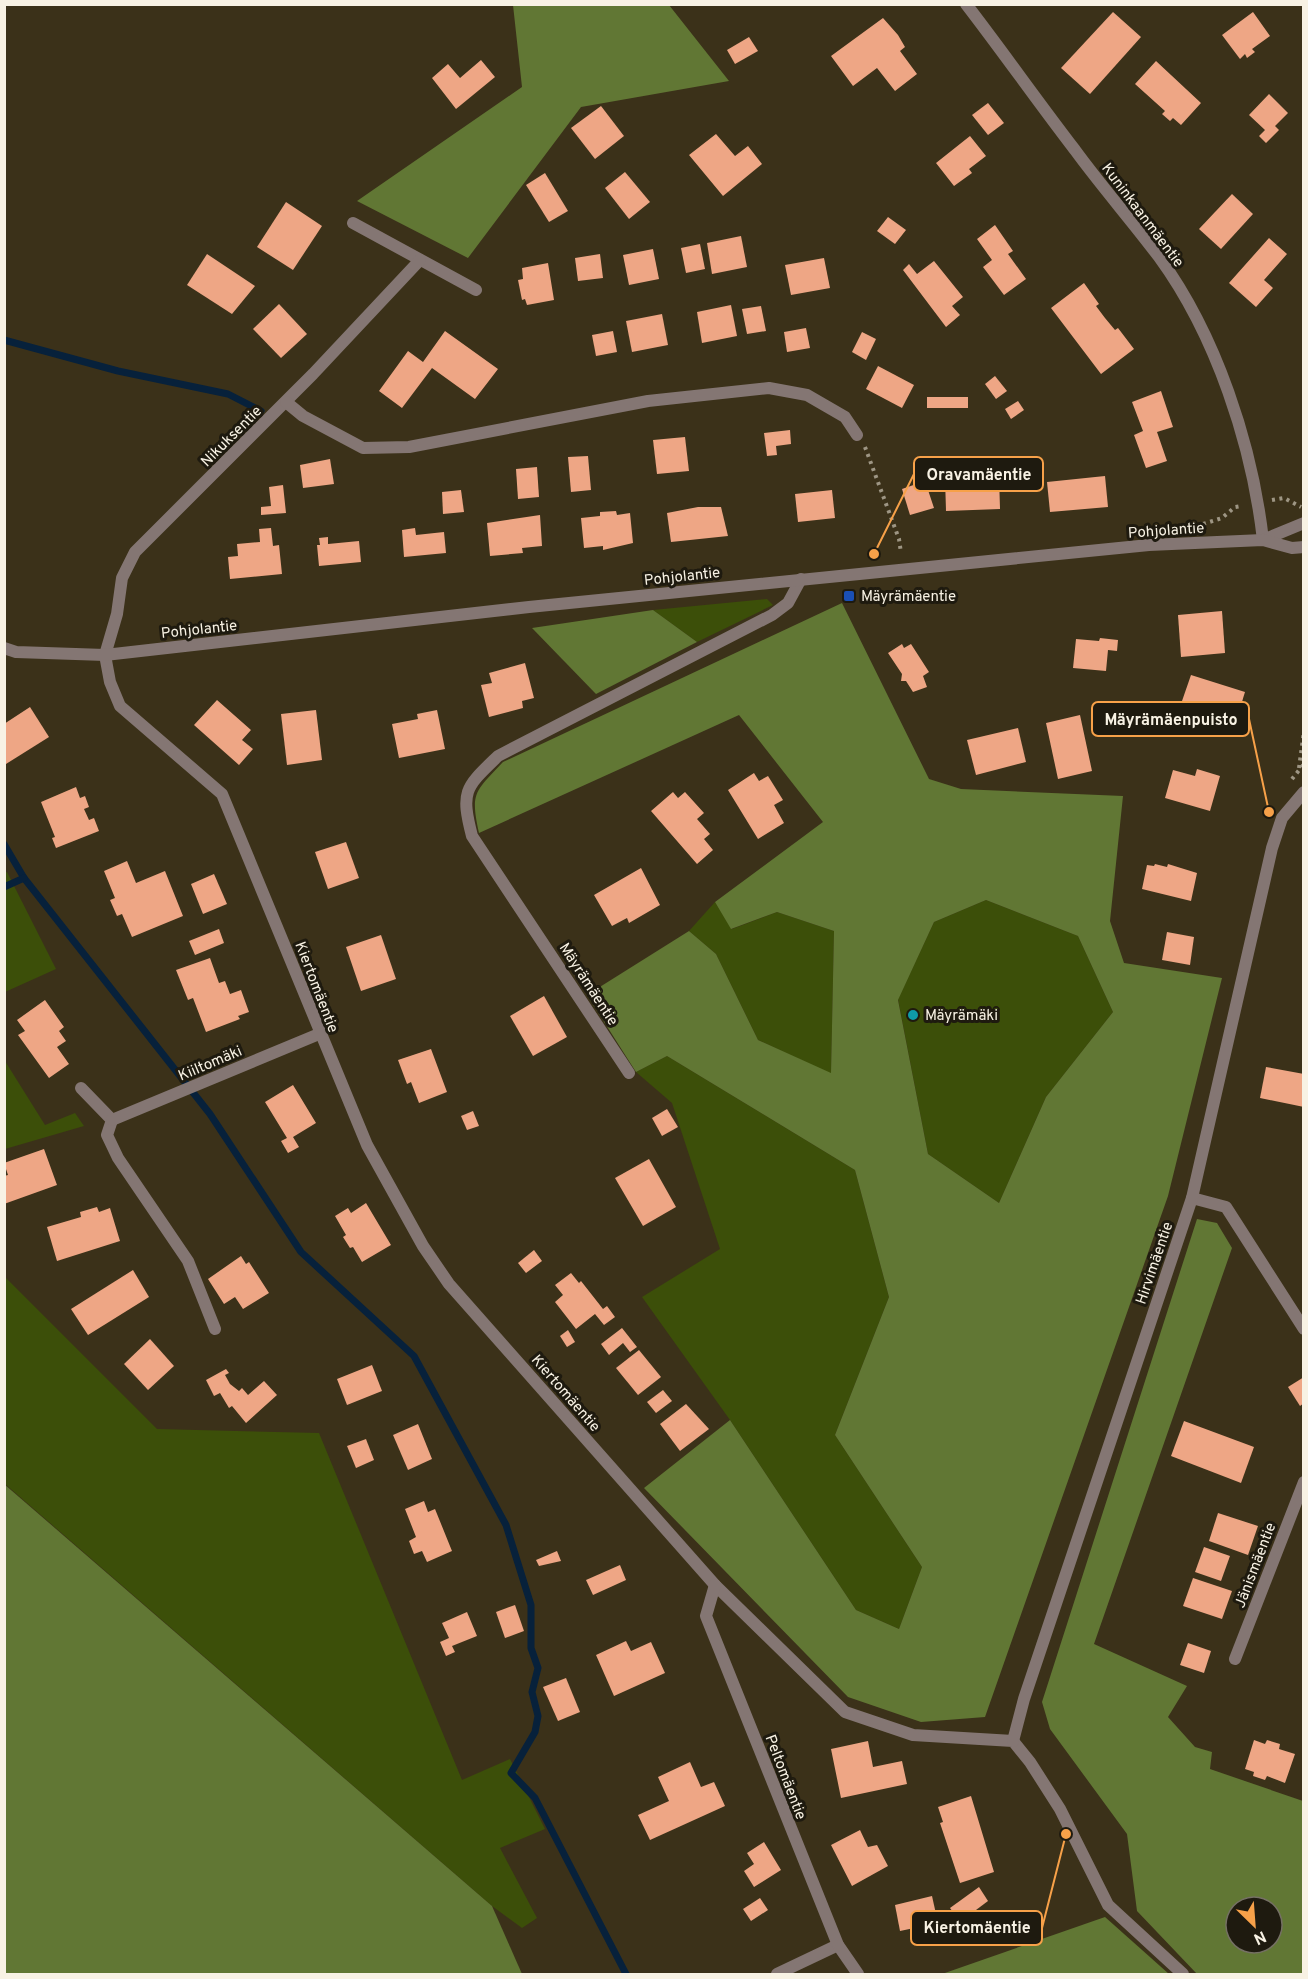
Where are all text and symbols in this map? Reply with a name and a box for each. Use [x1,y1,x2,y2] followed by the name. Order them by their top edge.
[1096,160,1187,272] street label: Kuninkaanmäentie
[197,402,267,472] street label: Nikuksentie
[914,457,1043,491] callout: Oravamäentie
[927,466,1032,486] text: Oravamäentie
[1127,519,1205,544] street label: Pohjolantie
[643,564,721,591] street label: Pohjolantie
[861,588,956,607] place label: Mäyrämäentie
[842,589,856,603] marker: Mäyrämäentie
[160,617,238,644] street label: Pohjolantie
[1092,702,1249,736] callout: Mäyrämäenpuisto
[1104,711,1238,731] text: Mäyrämäenpuisto
[290,939,342,1036] street label: Kiertomäentie
[554,940,622,1030] street label: Mäyrämäentie
[925,1007,998,1026] place label: Mäyrämäki
[906,1008,920,1022] marker: Mäyrämäki
[176,1042,245,1086] street label: Kiiltomäki
[1132,1220,1178,1307] street label: Hirvimäentie
[526,1351,604,1436] street label: Kiertomäentie
[1231,1520,1281,1611] street label: Jänismäentie
[760,1732,810,1823] street label: Peltomäentie
[1224,1895,1284,1955] north arrow
[911,1911,1042,1945] callout: Kiertomäentie
[923,1919,1031,1939] text: Kiertomäentie
[1250,1925,1269,1948] text: N

